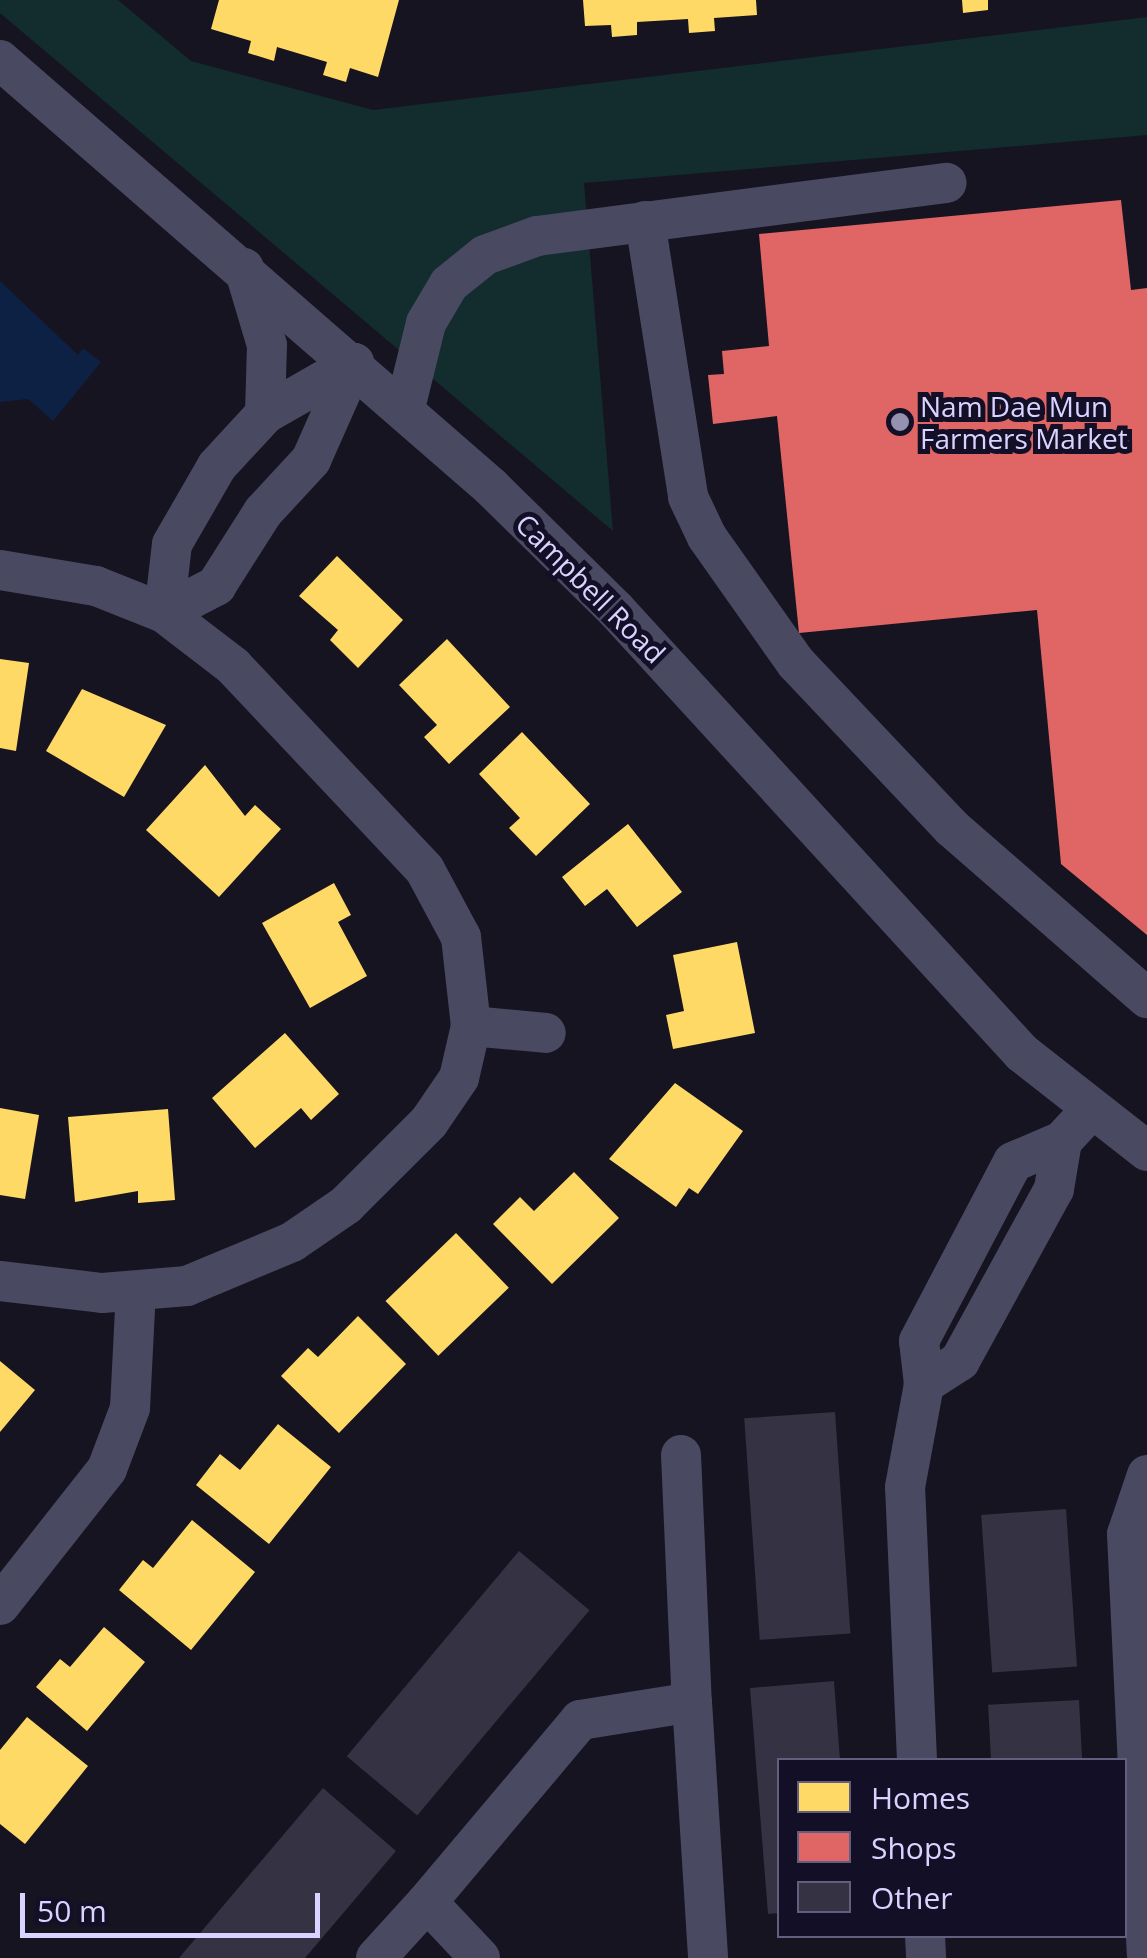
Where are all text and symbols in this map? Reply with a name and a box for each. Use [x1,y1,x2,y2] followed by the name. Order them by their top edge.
[920,389,1128,455] place label: Nam Dae Mun Farmers Market
[889,411,911,433] marker: Nam Dae Mun Farmers Market
[509,506,673,670] street label: Campbell Road
[777,1758,1127,1938] legend
[871,1777,970,1818] text: Homes
[871,1827,957,1868] text: Shops
[25,1873,325,1935] scale bar
[871,1877,953,1918] text: Other
[37,1890,107,1931] text: 50 m

